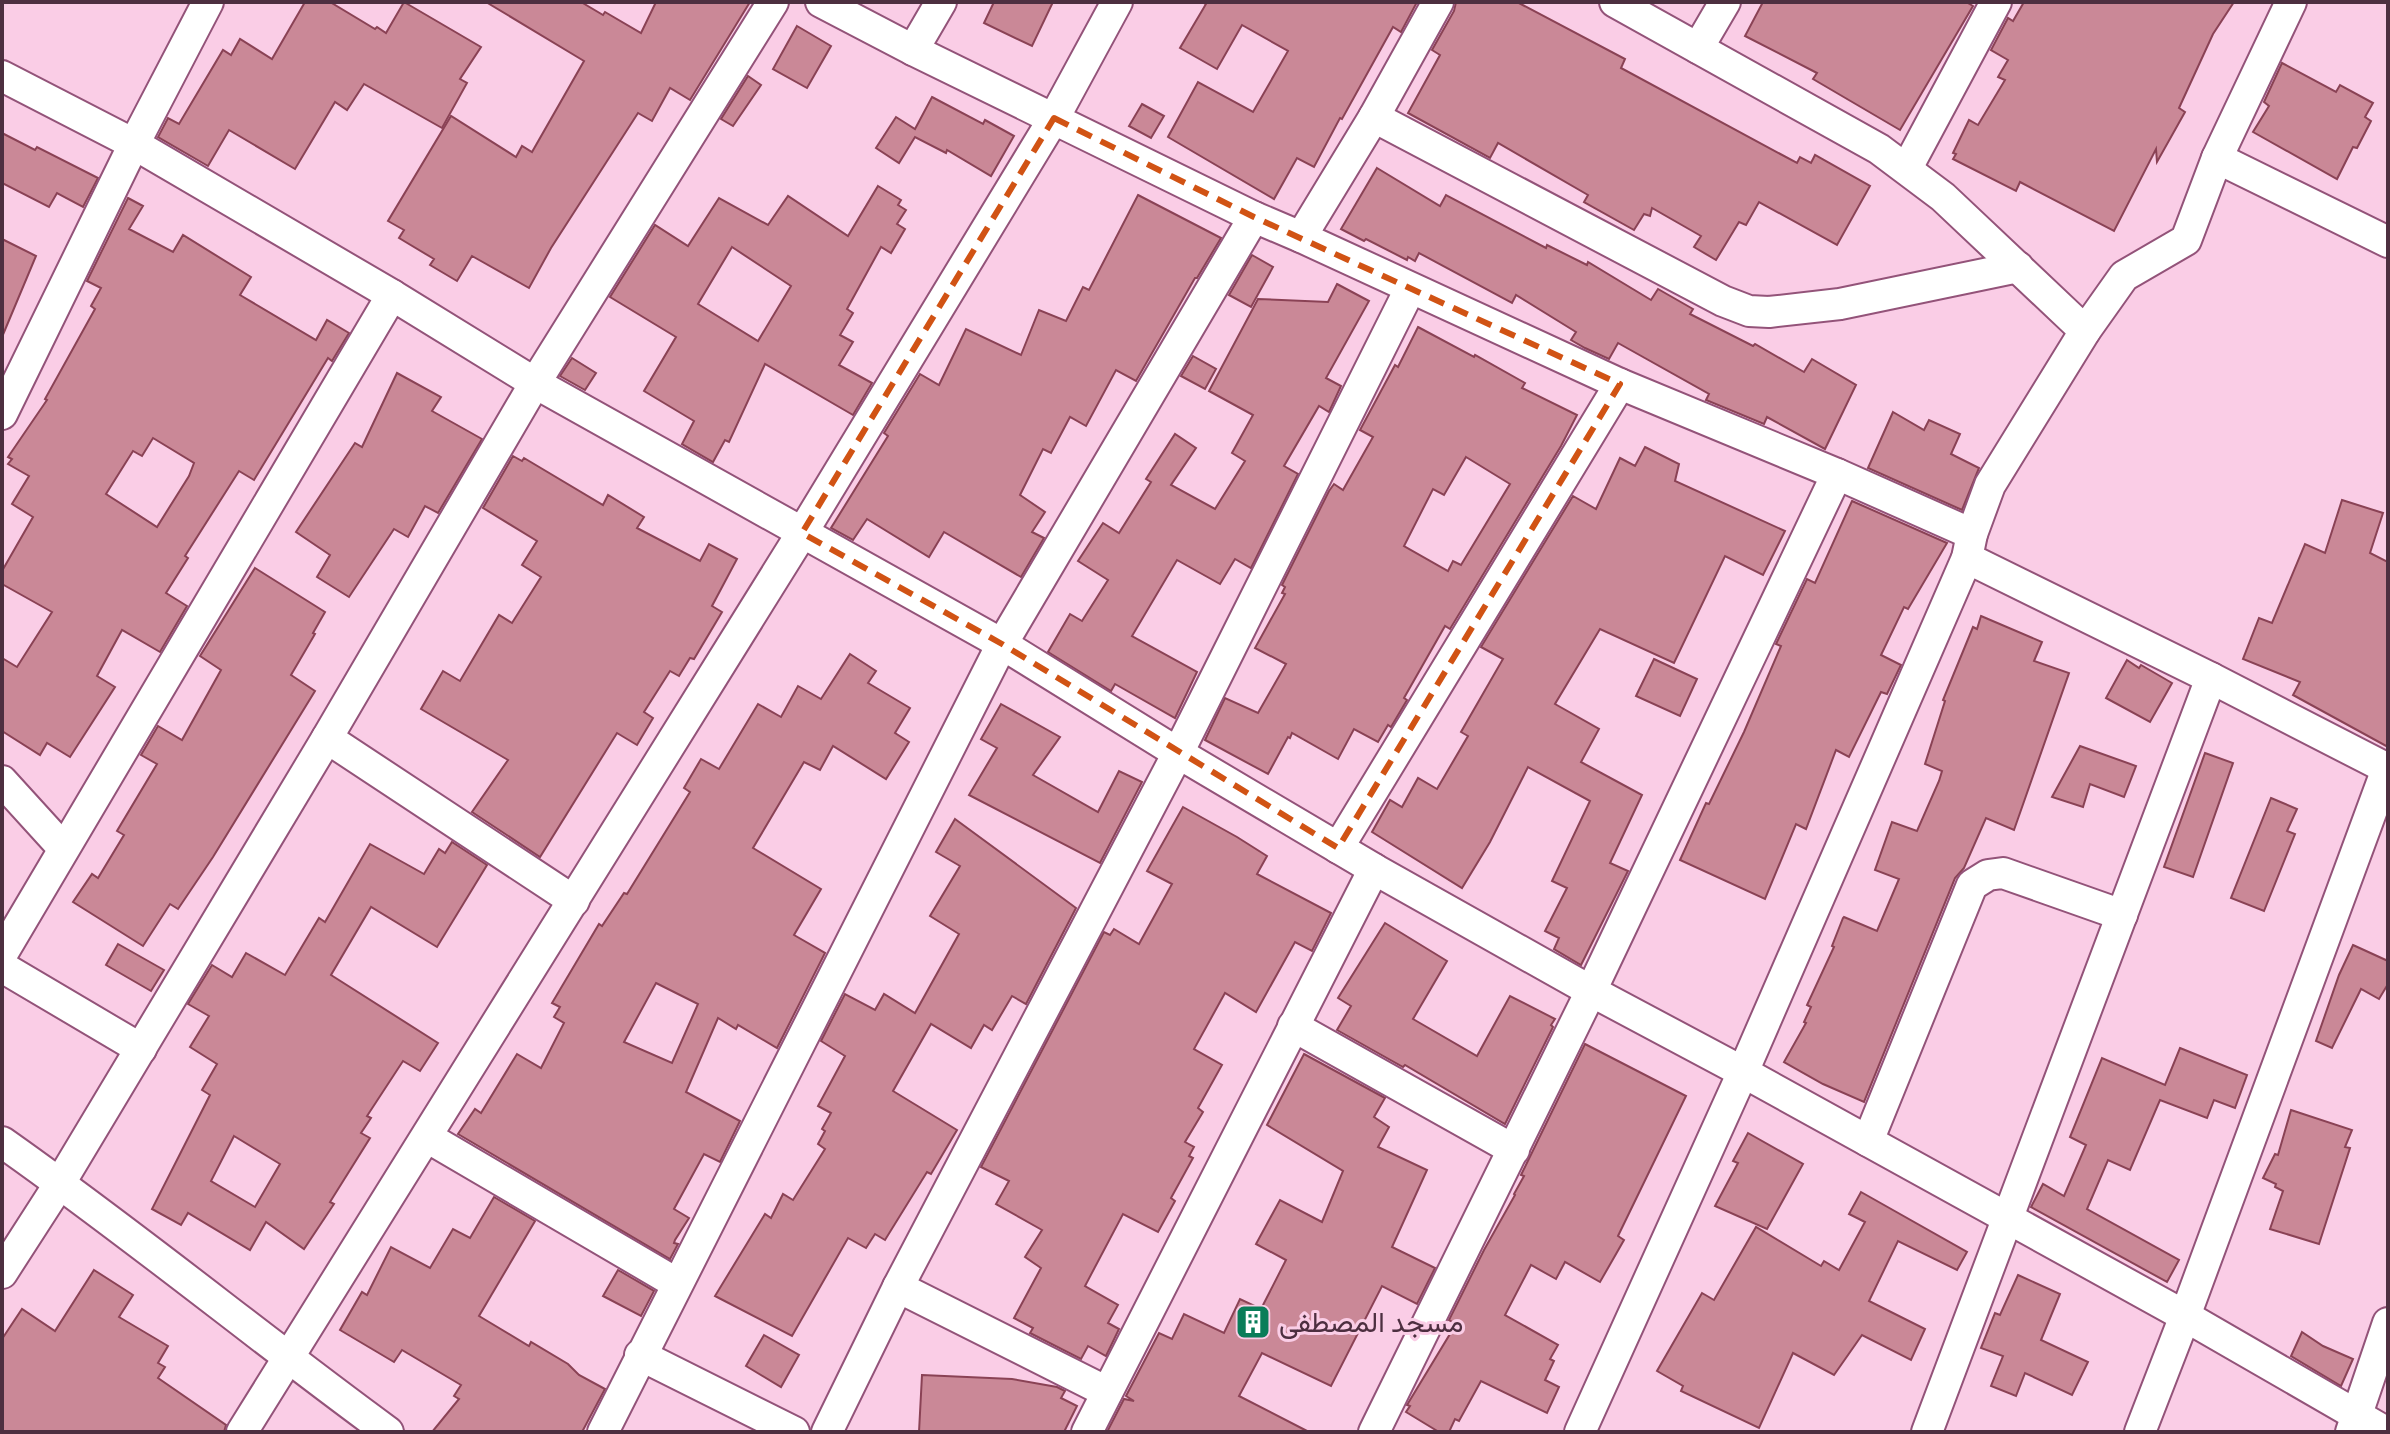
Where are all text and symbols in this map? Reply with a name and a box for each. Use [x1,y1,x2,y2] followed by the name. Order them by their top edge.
[1234,1303,1272,1341] building icon: مسجد المصطفى
[1279,1305,1464,1339] place label: مسجد المصطفى

